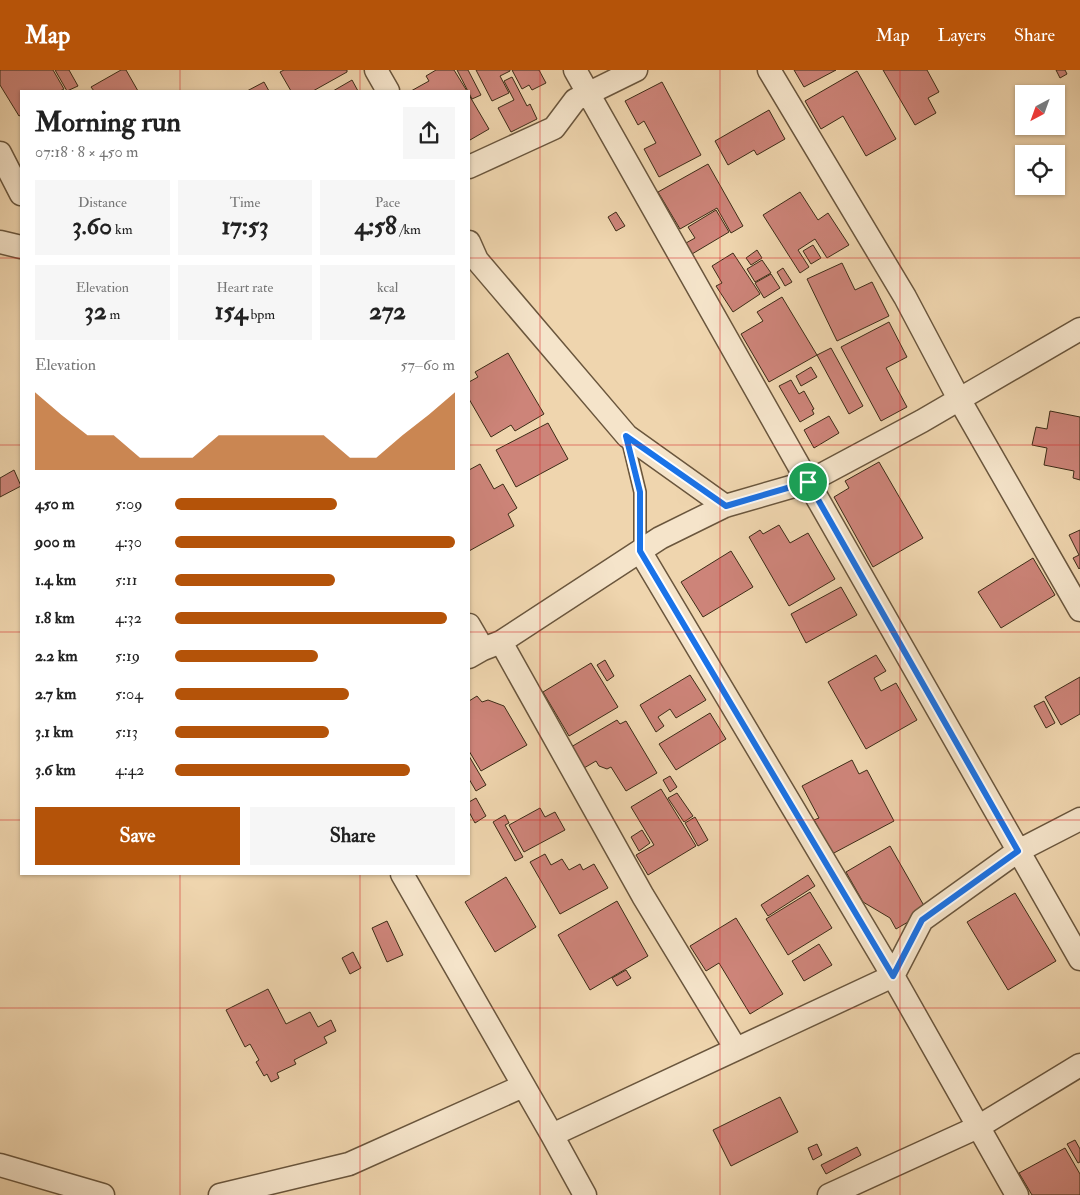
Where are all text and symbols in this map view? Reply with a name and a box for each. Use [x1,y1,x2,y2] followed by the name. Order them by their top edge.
[25,20,70,51] text: Map
[876,24,910,47] text: Map
[938,24,986,47] text: Layers
[1014,24,1055,47] text: Share
[1015,85,1065,135] north arrow
[1015,85,1065,195] map controls
[35,105,181,140] text: Morning run
[403,107,455,159] button: share
[35,142,138,162] text: 07:18 · 8 × 450 m
[1015,145,1065,195] button: locate
[78,194,127,211] text: Distance
[230,194,260,211] text: Time
[375,194,400,211] text: Pace
[72,211,112,242] text: 3.60
[221,211,269,242] text: 17:53
[354,211,397,242] text: 4:58
[112,221,133,238] text: km
[397,221,421,238] text: /km
[76,279,129,296] text: Elevation
[216,279,273,296] text: Heart rate
[377,279,398,296] text: kcal
[84,296,107,327] text: 32
[215,296,247,327] text: 154
[369,296,406,327] text: 272
[107,306,120,323] text: m
[247,306,275,323] text: bpm
[35,355,96,375] text: Elevation
[400,355,455,375] text: 57–60 m
[787,461,829,503] pin
[794,468,822,496] icon: arrive
[35,494,75,514] text: 450 m
[115,494,142,514] text: 5:09
[35,532,75,552] text: 900 m
[115,532,142,552] text: 4:30
[35,570,76,590] text: 1.4 km
[115,570,137,590] text: 5:11
[35,608,75,628] text: 1.8 km
[115,608,142,628] text: 4:32
[35,646,78,666] text: 2.2 km
[115,646,140,666] text: 5:19
[35,684,76,704] text: 2.7 km
[115,684,143,704] text: 5:04
[35,722,73,742] text: 3.1 km
[115,722,138,742] text: 5:13
[35,760,76,780] text: 3.6 km
[115,760,144,780] text: 4:42
[35,807,240,865] button: Save
[250,807,455,865] button: Share

